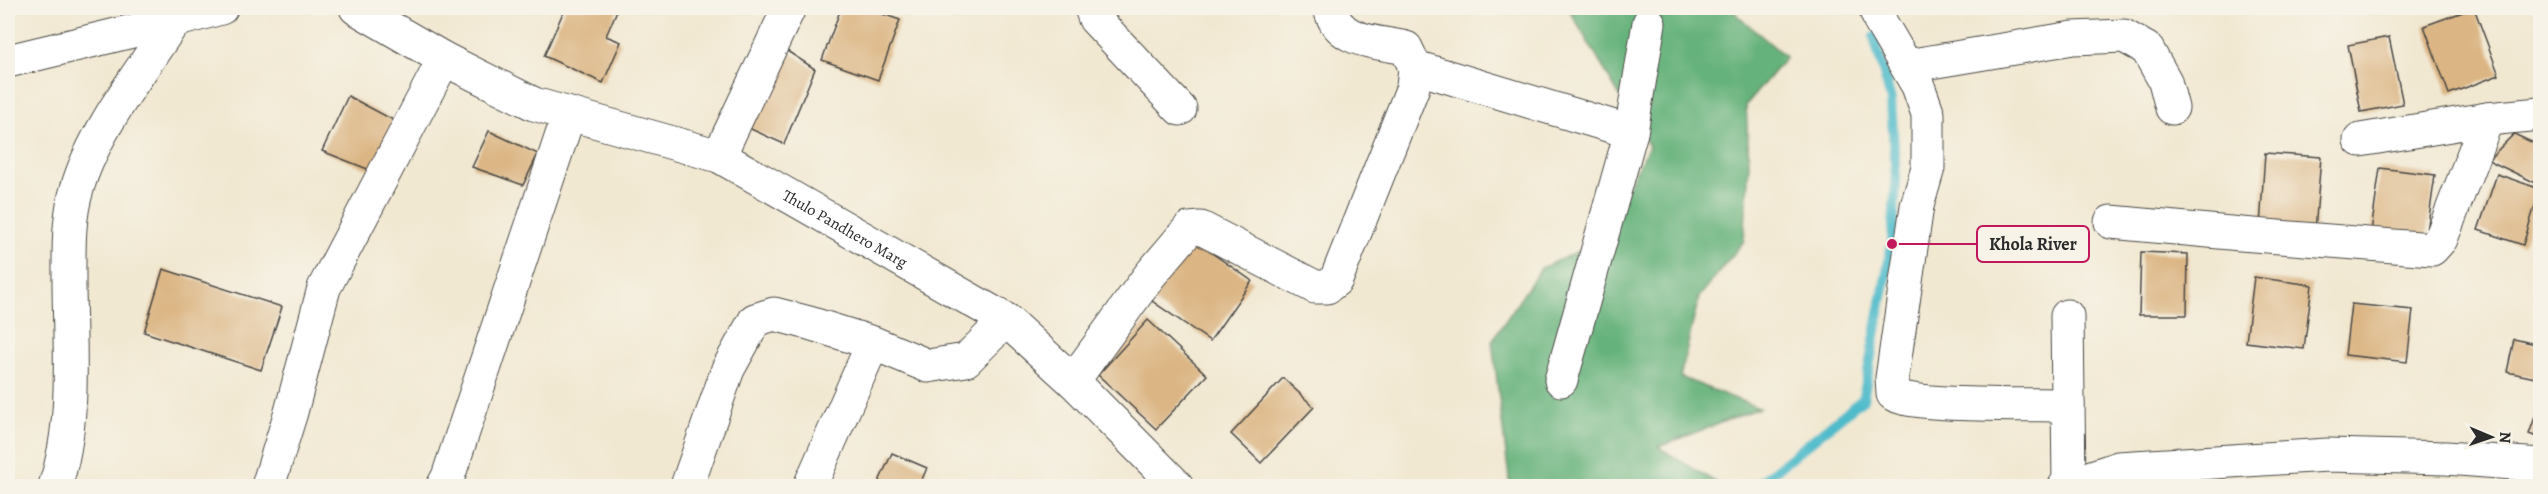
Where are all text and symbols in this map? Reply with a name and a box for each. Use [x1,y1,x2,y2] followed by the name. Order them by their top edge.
[778,185,911,274] street label: Thulo Pandhero Marg
[1977,226,2089,262] callout: Khola River
[1989,232,2078,256] text: Khola River
[2461,407,2521,467] north arrow
[2494,431,2516,444] text: N

